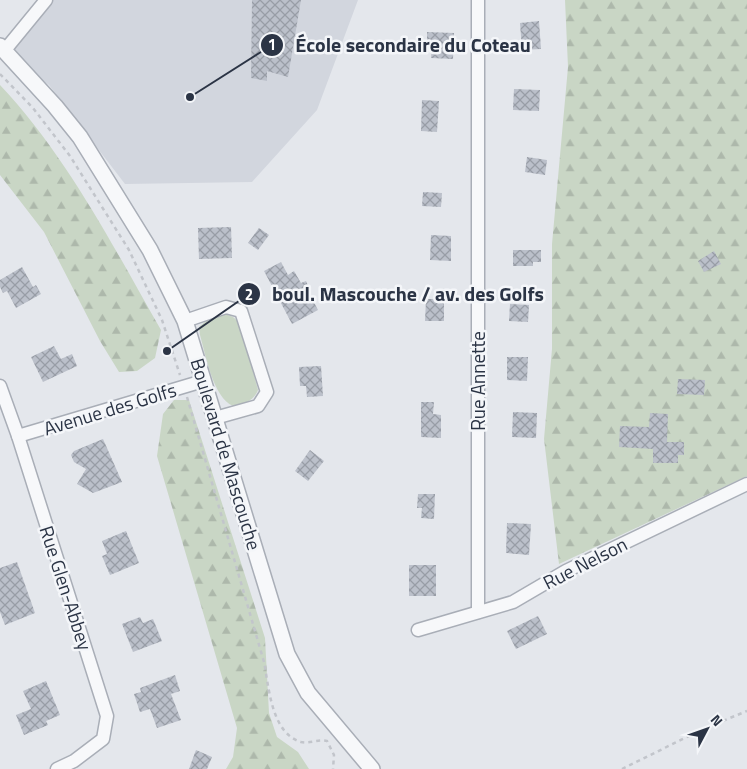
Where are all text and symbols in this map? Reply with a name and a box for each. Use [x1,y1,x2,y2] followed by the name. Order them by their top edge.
[260,28,540,63] callout: École secondaire du Coteau
[295,29,531,60] text: École secondaire du Coteau
[268,33,276,56] text: 1
[237,277,554,312] callout: boul. Mascouche / av. des Golfs
[272,278,544,309] text: boul. Mascouche / av. des Golfs
[245,283,253,306] text: 2
[463,331,492,431] street label: Rue Annette
[183,354,269,553] street label: Boulevard de Mascouche
[40,375,180,442] street label: Avenue des Golfs
[33,522,100,654] street label: Rue Glen-Abbey
[538,529,632,596] street label: Rue Nelson
[682,704,732,754] north arrow
[706,710,728,731] text: N

